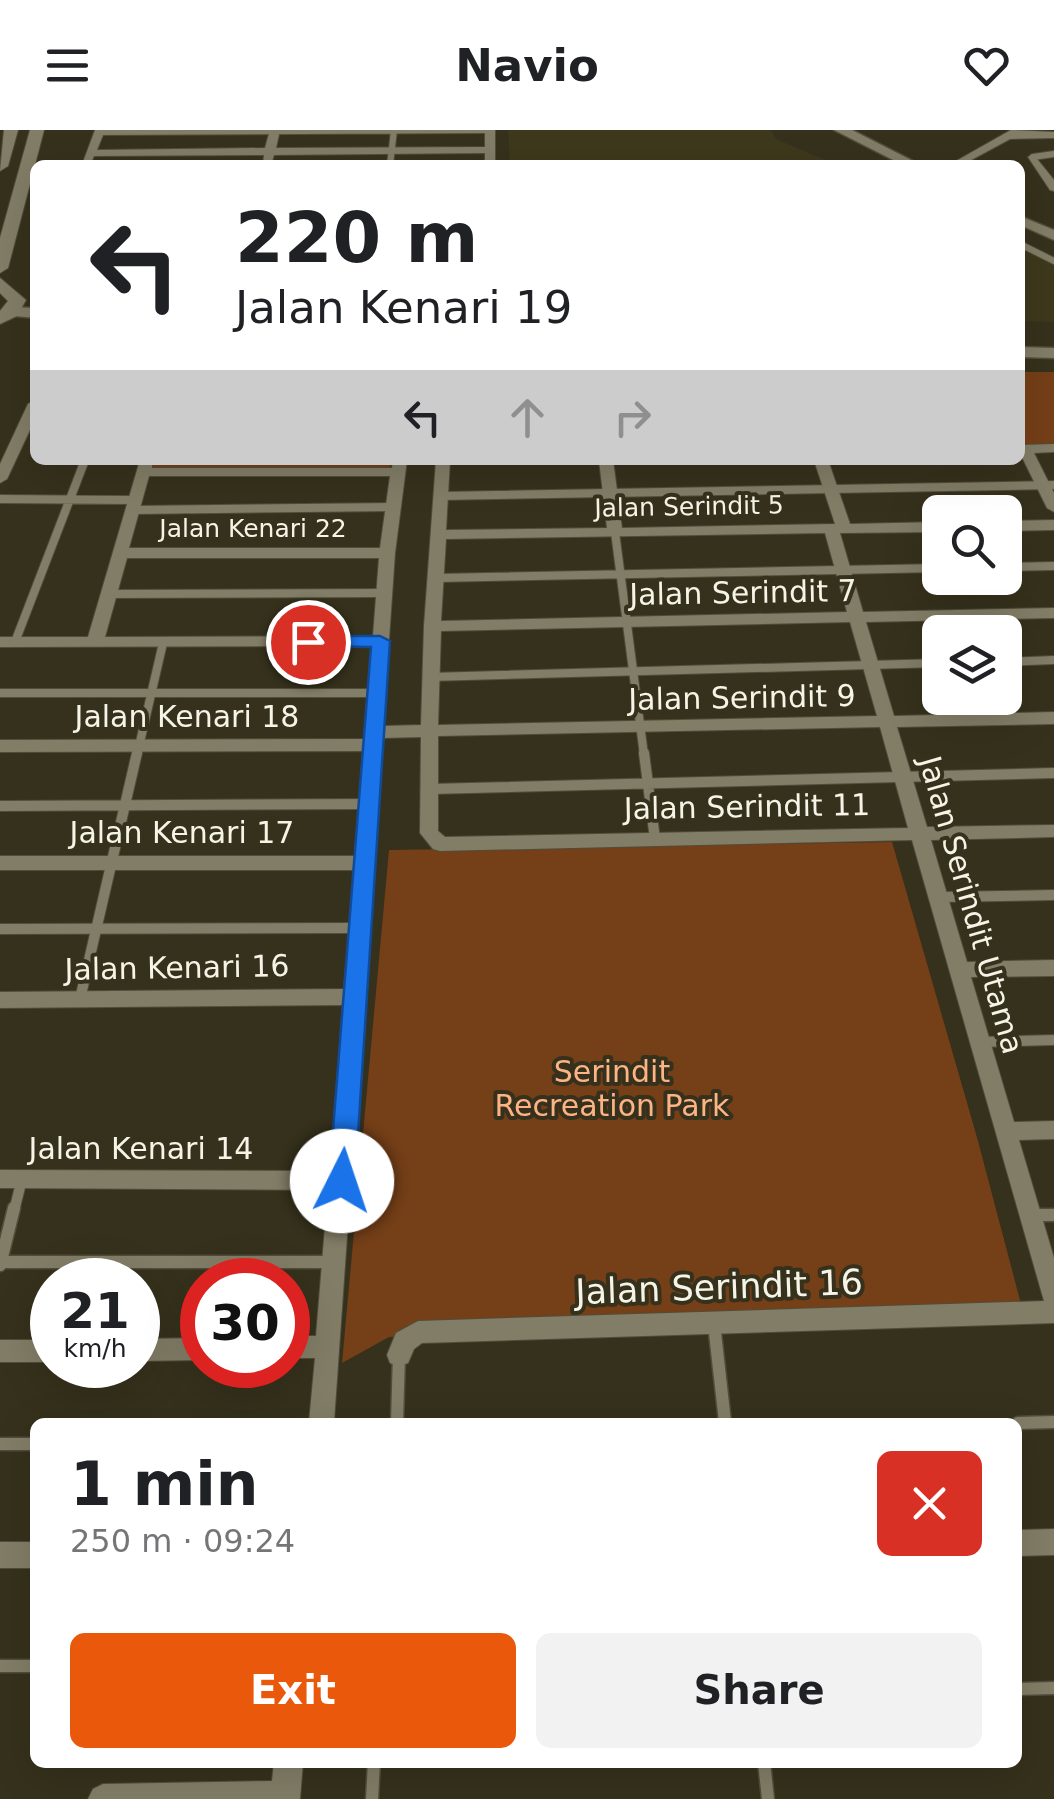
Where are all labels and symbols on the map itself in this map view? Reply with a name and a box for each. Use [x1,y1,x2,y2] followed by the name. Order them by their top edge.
[592,490,784,523] street label: Jalan Serindit 5
[157,514,347,543] street label: Jalan Kenari 22
[627,573,857,612] street label: Jalan Serindit 7
[266,600,351,685] pin
[626,678,856,717] street label: Jalan Serindit 9
[73,699,299,734] street label: Jalan Kenari 18
[912,750,1031,1058] street label: Jalan Serindit Utama
[621,787,871,826] street label: Jalan Serindit 11
[68,815,294,850] street label: Jalan Kenari 17
[62,948,290,987] street label: Jalan Kenari 16
[495,1054,730,1123] park label: Serindit Recreation Park
[290,1129,394,1233] position arrow
[27,1131,253,1166] street label: Jalan Kenari 14
[180,1258,310,1388] speed limit sign: 30
[573,1262,863,1312] street label: Jalan Serindit 16

